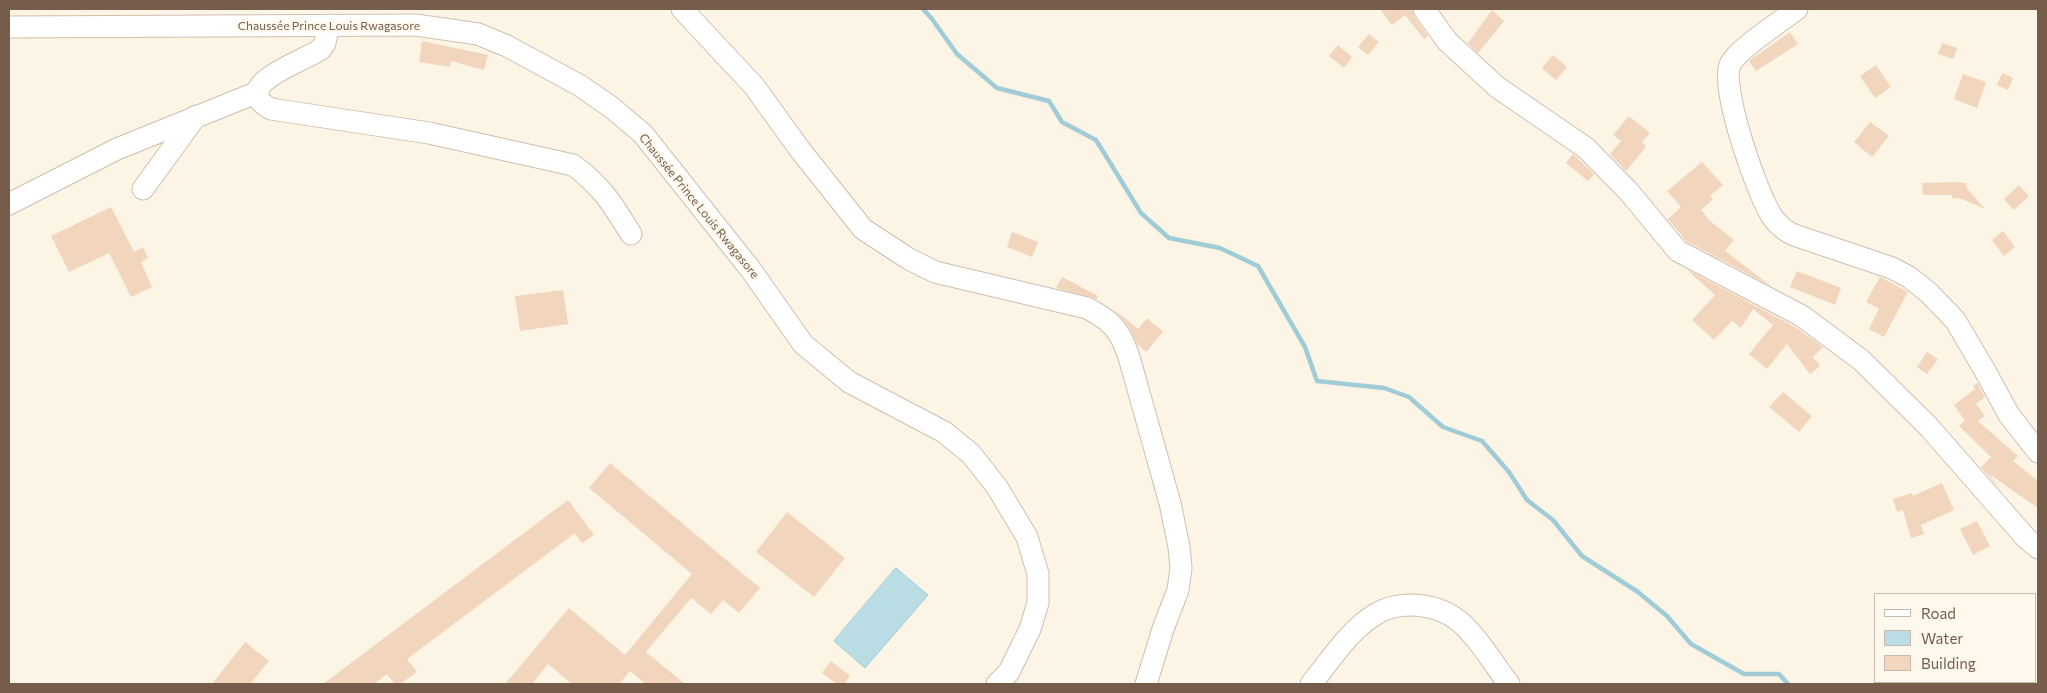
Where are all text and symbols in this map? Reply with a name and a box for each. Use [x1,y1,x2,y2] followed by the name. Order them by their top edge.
[238,19,420,33] street label: Chaussée Prince Louis Rwagasore
[636,131,762,281] street label: Chaussée Prince Louis Rwagasore
[1874,593,2037,683] legend
[1921,604,1956,622] text: Road
[1921,629,1963,647] text: Water
[1921,654,1976,672] text: Building

